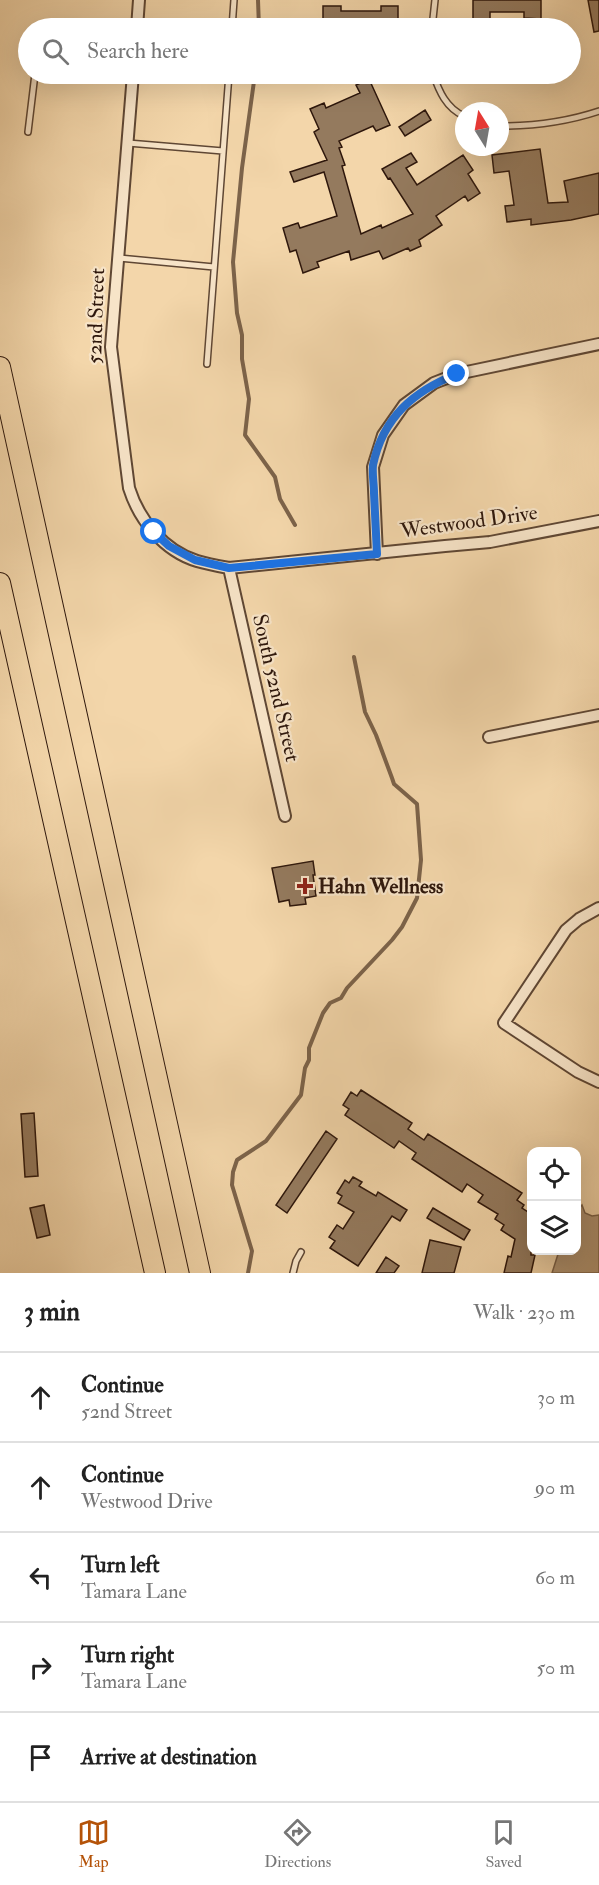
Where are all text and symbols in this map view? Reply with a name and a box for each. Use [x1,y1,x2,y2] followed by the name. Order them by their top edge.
[18,18,581,84] search box
[39,35,72,68] icon: search
[87,37,189,65] text: Search here
[455,102,509,156] north arrow
[81,267,111,364] street label: 52nd Street
[443,360,469,386] route end
[398,499,539,545] street label: Westwood Drive
[140,518,166,544] route start
[246,612,306,765] street label: South 52nd Street
[318,873,443,900] place label: Hahn Wellness
[296,877,314,895] marker: Hahn Wellness
[527,1147,581,1255] map controls
[527,1147,581,1201] button: locate
[527,1201,581,1255] button: layers
[24,1296,80,1328] text: 3 min
[473,1300,575,1325] text: Walk · 230 m
[81,1371,164,1399] text: Continue
[24,1381,57,1414] icon: ahead
[537,1385,575,1410] text: 30 m
[81,1399,172,1424] text: 52nd Street
[81,1461,164,1489] text: Continue
[24,1471,57,1504] icon: ahead
[535,1475,575,1500] text: 90 m
[81,1489,213,1514] text: Westwood Drive
[81,1551,160,1579] text: Turn left
[24,1561,57,1594] icon: left
[535,1565,575,1590] text: 60 m
[81,1579,187,1604] text: Tamara Lane
[81,1641,174,1669] text: Turn right
[24,1651,57,1684] icon: right
[536,1655,575,1680] text: 50 m
[81,1669,187,1694] text: Tamara Lane
[24,1741,57,1774] icon: arrive
[81,1743,257,1771] text: Arrive at destination
[77,1816,110,1872] tab: Map
[264,1816,331,1872] tab: Directions
[485,1816,522,1872] tab: Saved

